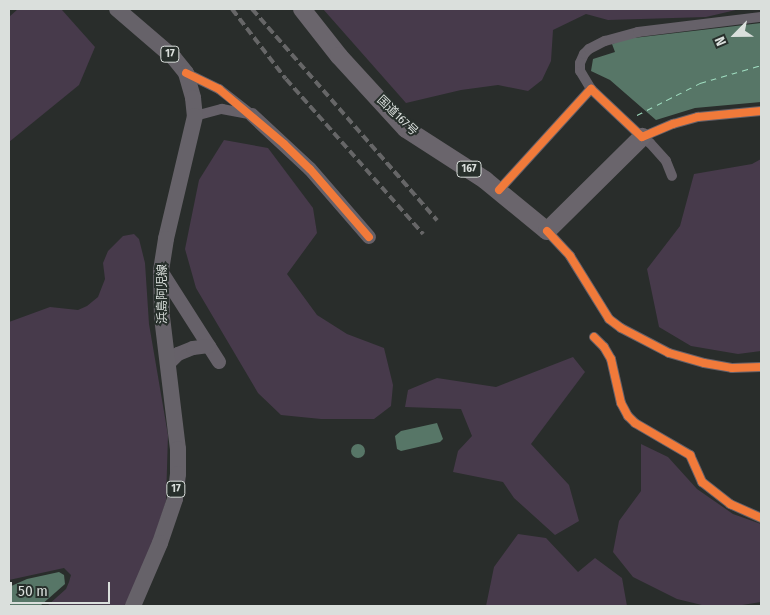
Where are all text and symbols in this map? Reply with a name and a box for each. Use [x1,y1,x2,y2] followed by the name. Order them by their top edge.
[710,10,760,60] north arrow
[711,34,730,48] text: N
[160,46,180,62] road number: 17
[374,93,420,139] street label: 国道167号
[456,160,482,178] road number: 167
[156,264,170,324] street label: 浜島阿児線
[166,480,186,498] road number: 17
[12,572,112,604] scale bar
[18,582,48,600] text: 50 m

